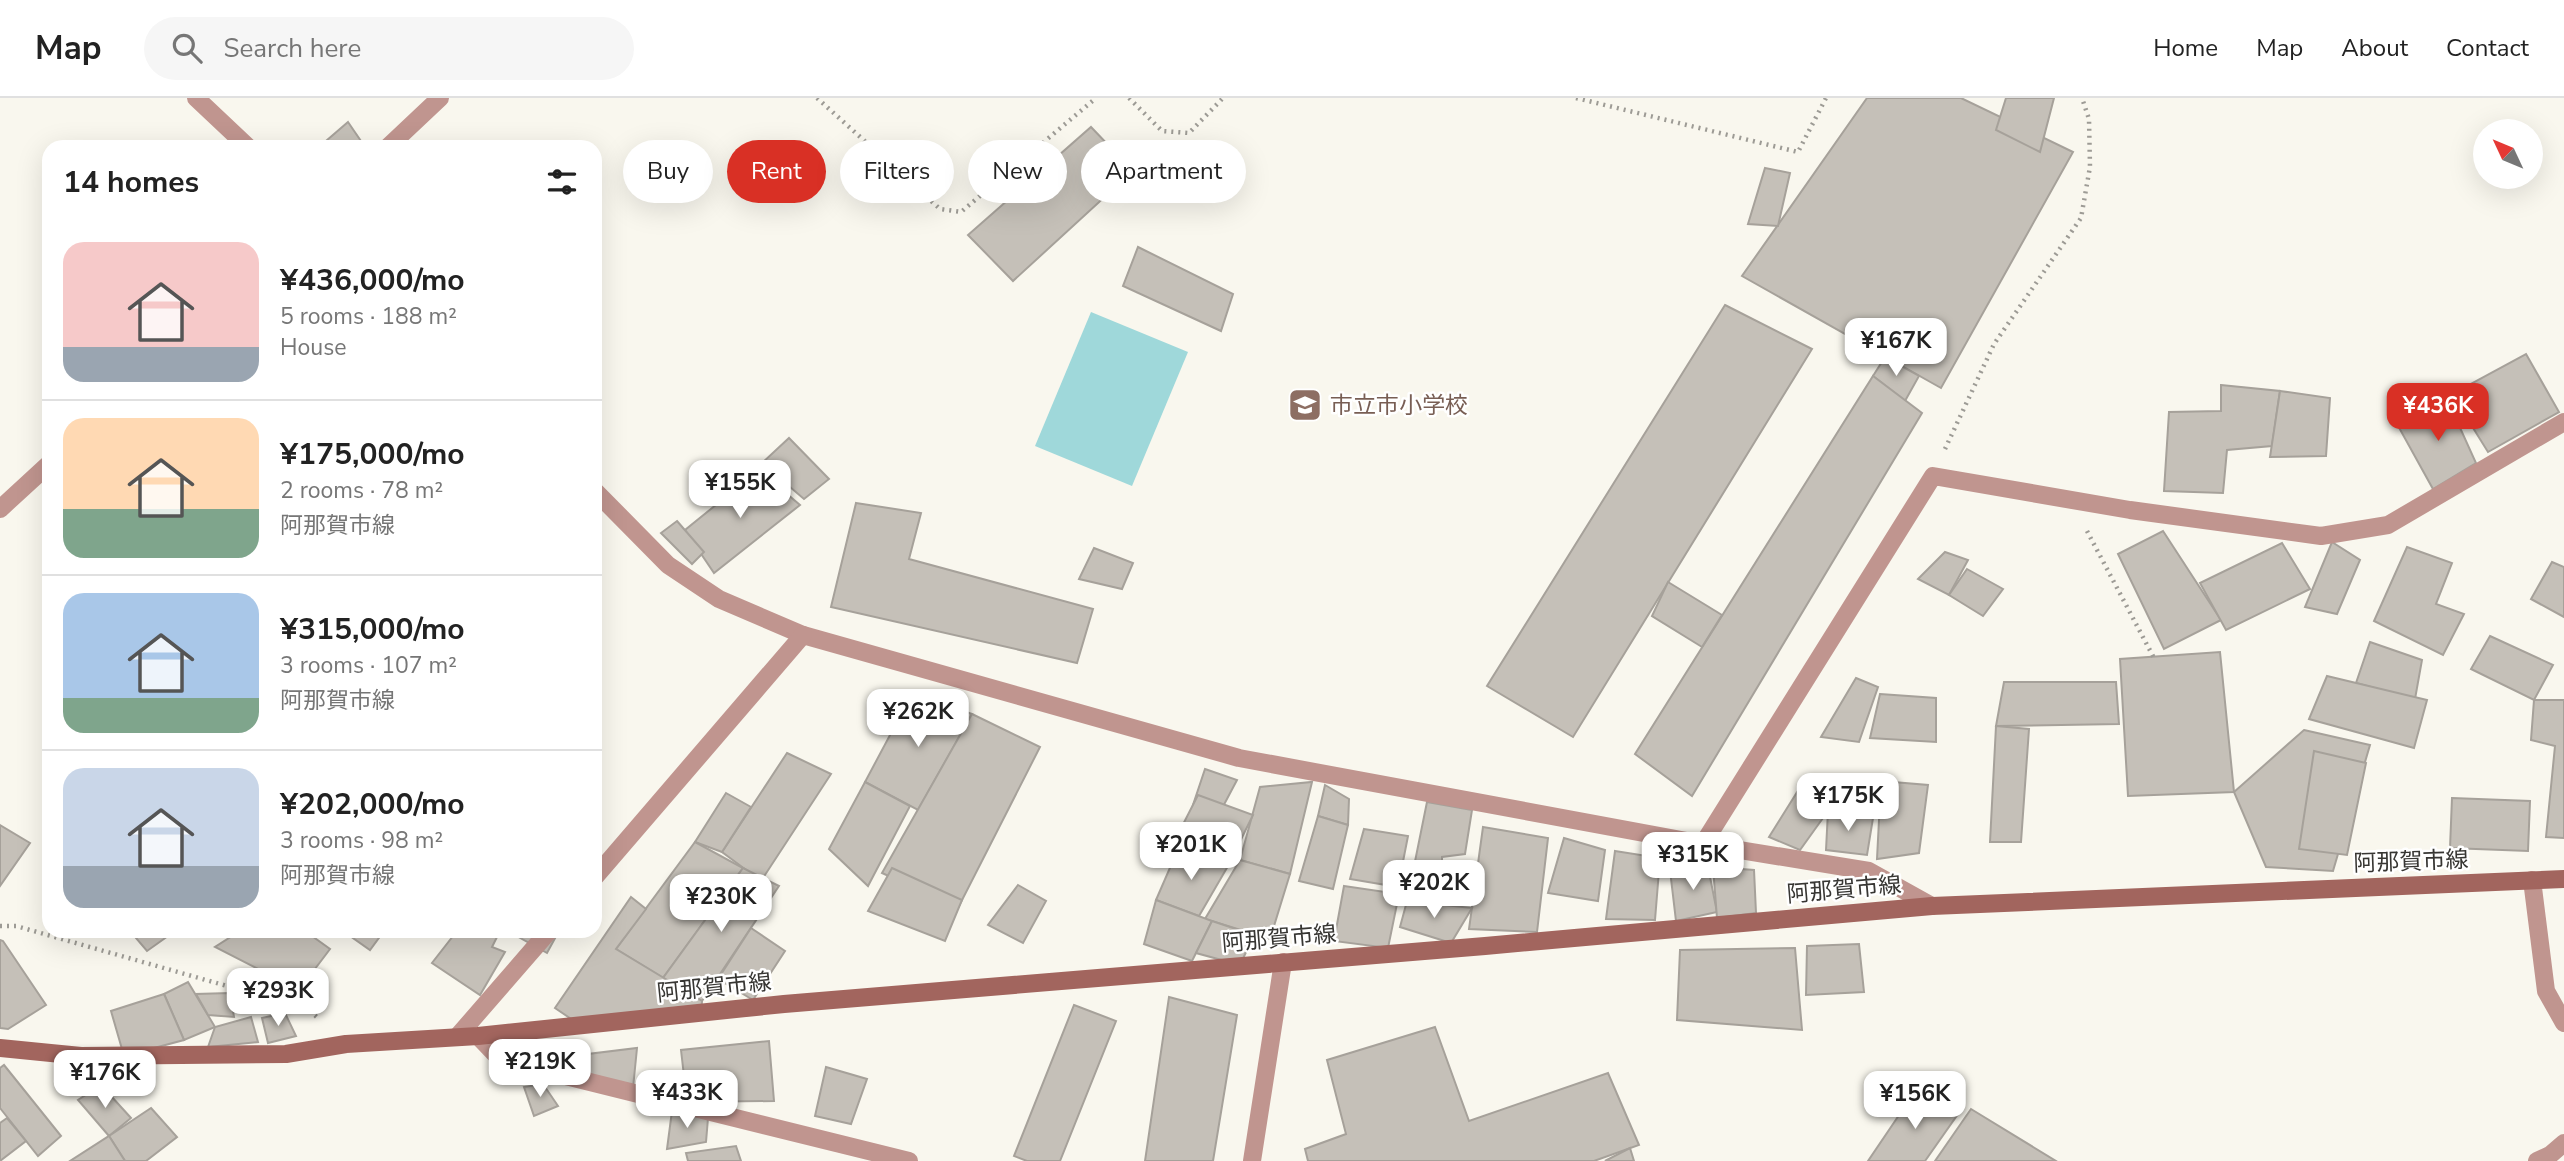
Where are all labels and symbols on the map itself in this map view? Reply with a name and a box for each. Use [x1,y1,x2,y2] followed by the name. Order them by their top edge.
[2473,119,2543,189] north arrow
[1847,318,1945,378] pin: ¥167K
[2389,384,2487,443] pin: ¥436K
[1286,386,1324,424] school or university icon: 市立市小学校
[1330,390,1468,421] place label: 市立市小学校
[691,460,789,520] pin: ¥155K
[869,690,967,749] pin: ¥262K
[1799,774,1897,833] pin: ¥175K
[1142,822,1240,882] pin: ¥201K
[1644,832,1742,892] pin: ¥315K
[2353,844,2469,879] street label: 阿那賀市線
[1385,860,1483,920] pin: ¥202K
[1785,869,1903,910] street label: 阿那賀市線
[672,874,770,934] pin: ¥230K
[1220,918,1338,959] street label: 阿那賀市線
[655,966,773,1009] street label: 阿那賀市線
[229,968,327,1028] pin: ¥293K
[491,1040,589,1099] pin: ¥219K
[56,1051,154,1110] pin: ¥176K
[638,1070,736,1130] pin: ¥433K
[1866,1072,1964,1131] pin: ¥156K

